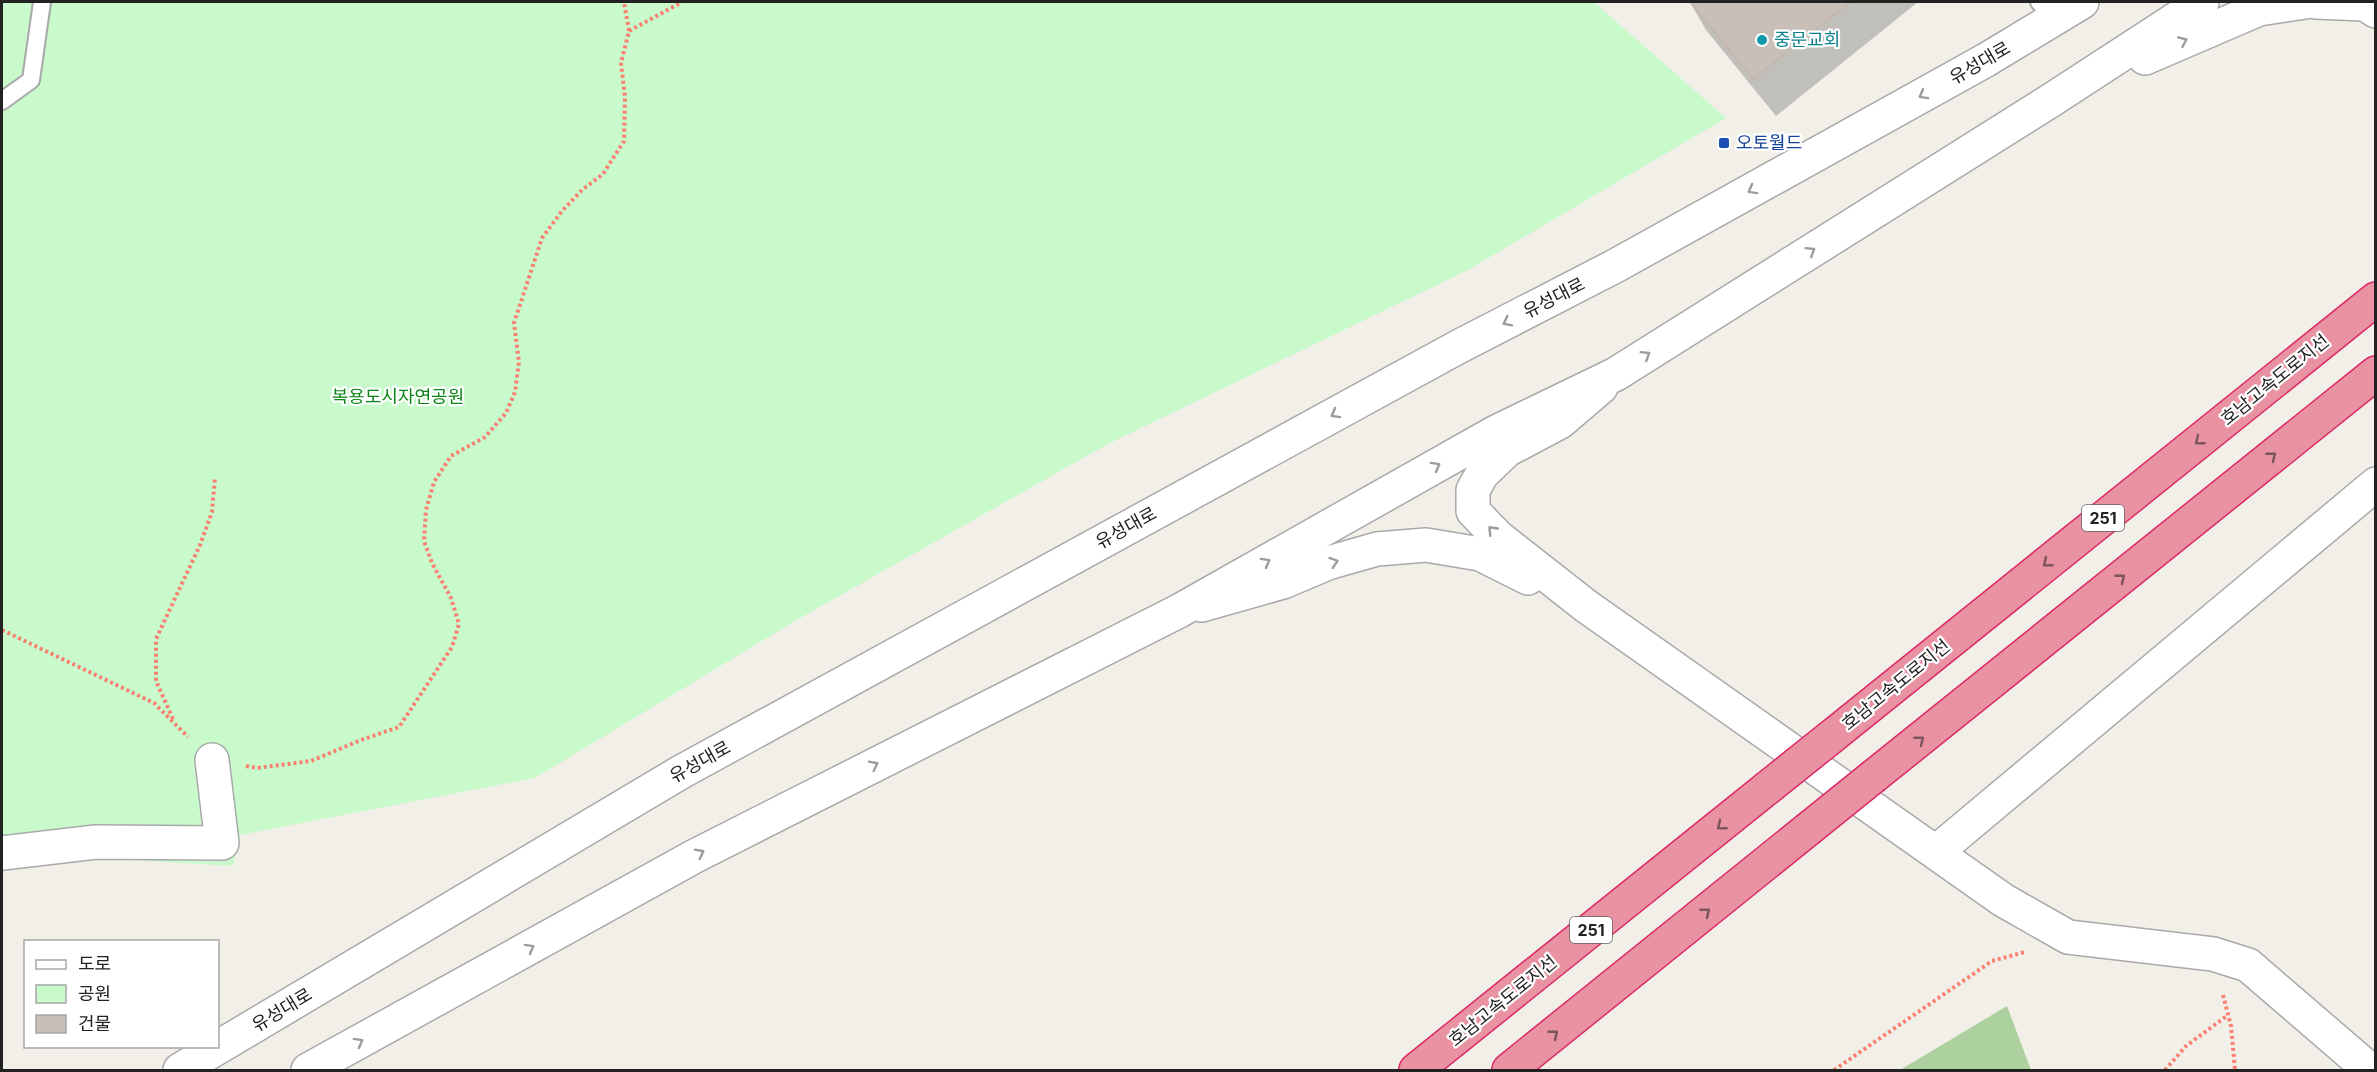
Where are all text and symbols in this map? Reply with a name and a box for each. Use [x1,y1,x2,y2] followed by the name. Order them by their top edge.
[1774,29,1840,50] place label: 중문교회
[1755,33,1769,47] marker: 중문교회
[2176,36,2187,48] one-way arrow
[1946,37,2014,88] street label: 유성대로
[1919,88,1929,99] one-way arrow
[1736,132,1802,153] place label: 오토월드
[1717,136,1731,150] marker: 오토월드
[1748,183,1759,194] one-way arrow
[1805,247,1815,259] one-way arrow
[1519,273,1588,322] street label: 유성대로
[1502,315,1513,326] one-way arrow
[2217,330,2333,429] street label: 호남고속도로지선
[1640,351,1650,363] one-way arrow
[332,386,464,407] park label: 복용도시자연공원
[1331,407,1341,418] one-way arrow
[2195,434,2206,445] one-way arrow
[2266,452,2277,463] one-way arrow
[1430,461,1440,473] one-way arrow
[1092,502,1160,553] street label: 유성대로
[2082,505,2124,531] road number: 251
[1488,526,1499,536] one-way arrow
[1328,556,1339,569] one-way arrow
[2043,556,2054,567] one-way arrow
[1260,557,1270,569] one-way arrow
[2114,574,2125,585] one-way arrow
[1838,635,1954,734] street label: 호남고속도로지선
[666,736,734,787] street label: 유성대로
[1913,736,1924,747] one-way arrow
[868,761,879,772] one-way arrow
[1716,818,1727,829] one-way arrow
[694,849,705,861] one-way arrow
[1699,908,1710,919] one-way arrow
[1570,917,1612,943] road number: 251
[24,940,219,1048] legend
[524,944,534,955] one-way arrow
[1445,951,1561,1050] street label: 호남고속도로지선
[78,953,111,974] text: 도로
[78,983,111,1004] text: 공원
[248,984,316,1036] street label: 유성대로
[78,1013,111,1034] text: 건물
[1547,1030,1558,1041] one-way arrow
[353,1038,363,1049] one-way arrow

